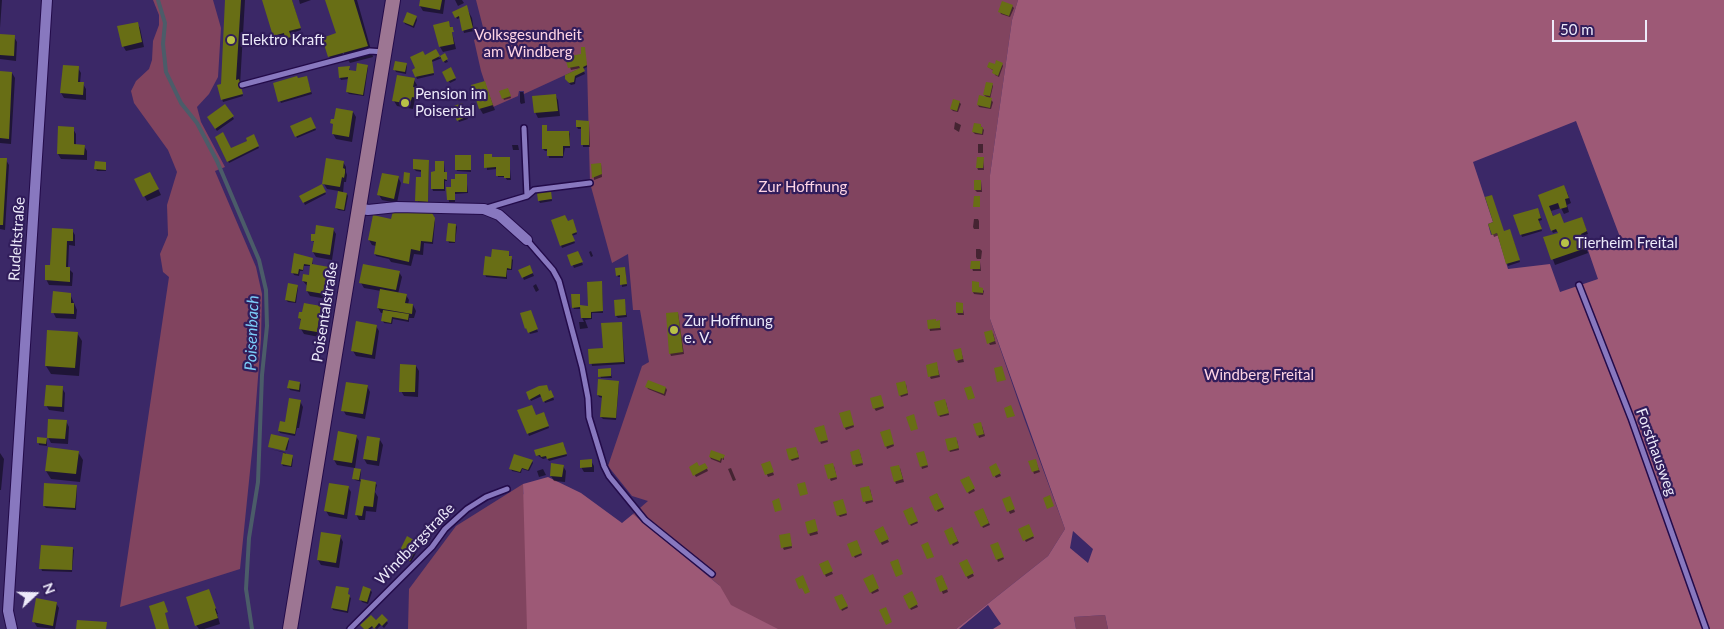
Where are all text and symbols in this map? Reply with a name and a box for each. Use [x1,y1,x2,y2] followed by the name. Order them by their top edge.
[1554,10,1649,42] scale bar
[1560,20,1594,38] text: 50 m
[474,26,582,61] park label: Volksgesundheit am Windberg
[241,31,324,49] place label: Elektro Kraft
[225,34,237,46] marker: Elektro Kraft
[415,85,487,120] place label: Pension im Poisental
[399,97,411,109] marker: Pension im Poisental
[759,178,847,196] park label: Zur Hoffnung
[5,196,29,282] street label: Rudeltstraße
[1575,234,1678,252] place label: Tierheim Freital
[1559,237,1571,249] marker: Tierheim Freital
[308,261,342,363] street label: Poisentalstraße
[241,295,263,371] water label: Poisenbach
[684,312,773,347] place label: Zur Hoffnung e. V.
[668,324,680,336] marker: Zur Hoffnung e. V.
[1204,366,1314,384] park label: Windberg Freital
[1632,406,1680,498] street label: Forsthausweg
[372,499,458,589] street label: Windbergstraße
[10,569,60,619] north arrow
[40,580,59,597] text: N

